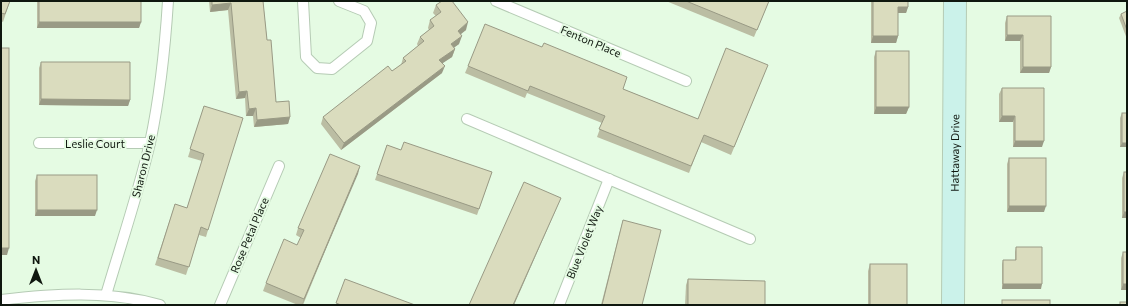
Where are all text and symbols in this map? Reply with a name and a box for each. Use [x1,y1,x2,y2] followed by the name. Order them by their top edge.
[559,22,623,60] street label: Fenton Place
[947,114,961,192] street label: Hattaway Drive
[129,133,157,199] street label: Sharon Drive
[65,137,125,150] street label: Leslie Court
[227,195,271,275] street label: Rose Petal Place
[563,203,605,281] street label: Blue Violet Way
[16,250,56,290] north arrow
[32,253,40,266] text: N

